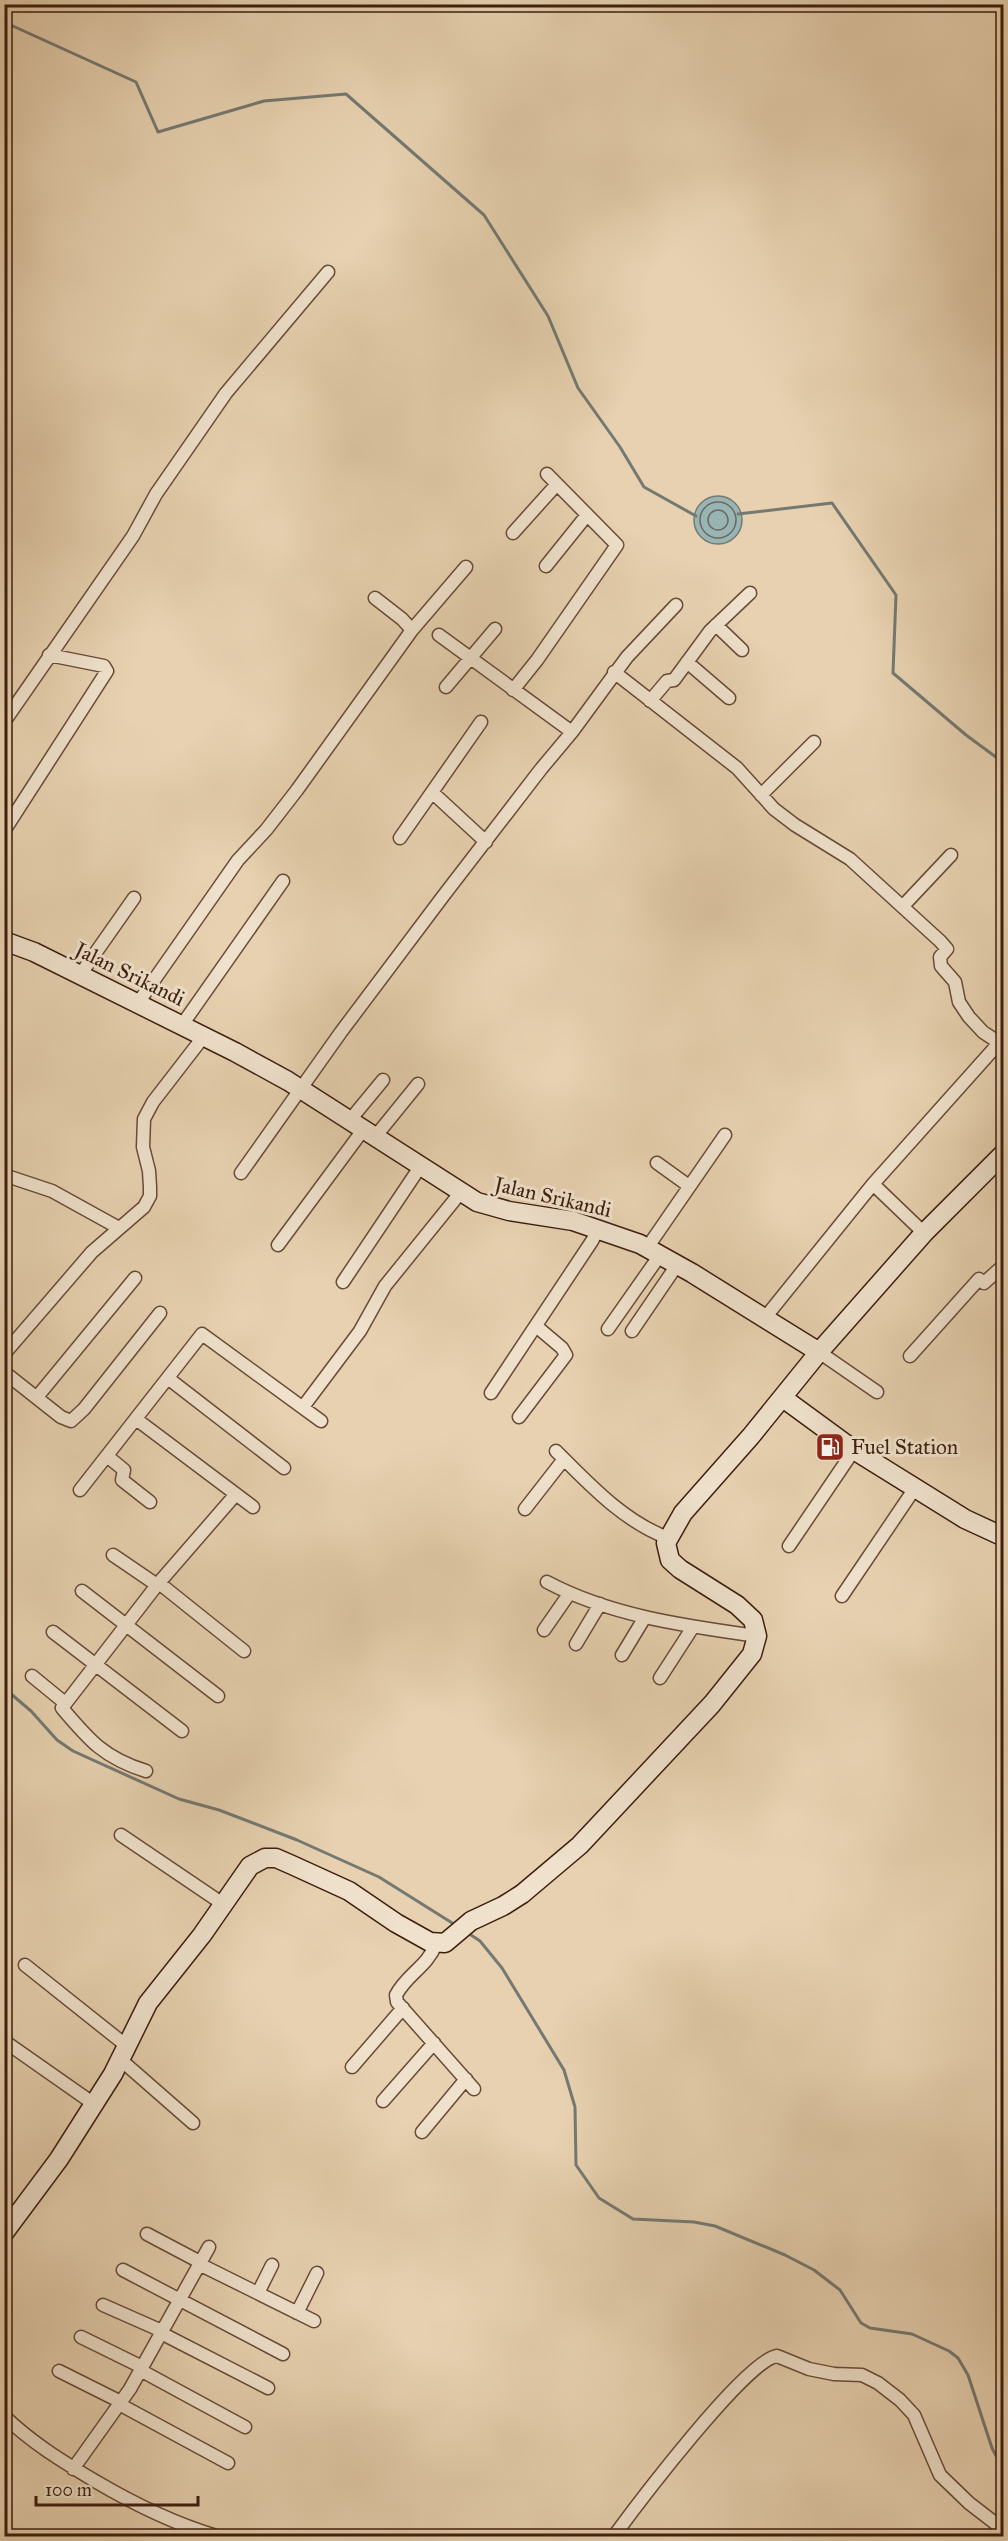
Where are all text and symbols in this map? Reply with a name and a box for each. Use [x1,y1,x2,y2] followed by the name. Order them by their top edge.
[69,935,190,1012] street label: Jalan Srikandi
[490,1170,614,1223] street label: Jalan Srikandi
[814,1431,846,1463] fuel station icon: Fuel Station
[851,1434,958,1460] place label: Fuel Station
[36,2469,198,2507] scale bar
[45,2479,92,2501] text: 100 m

